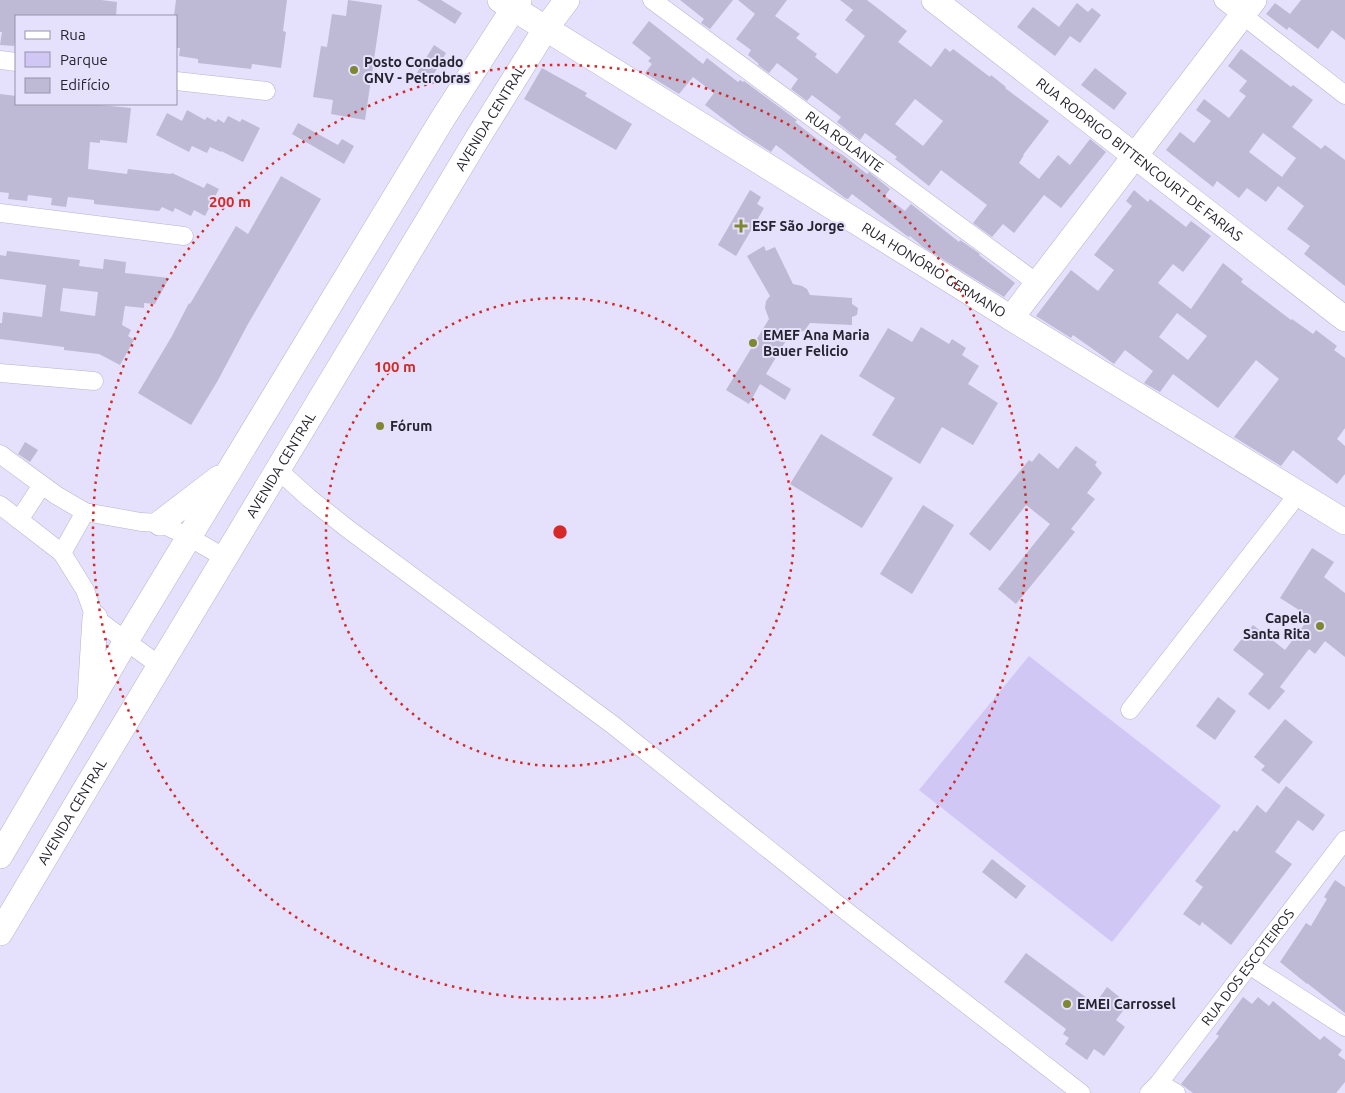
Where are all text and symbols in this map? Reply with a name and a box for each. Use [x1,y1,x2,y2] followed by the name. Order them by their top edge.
[15,15,178,105] legend
[60,26,86,43] text: Rua
[60,51,108,68] text: Parque
[364,54,471,86] place label: Posto Condado GNV - Petrobras
[452,63,529,174] street label: AVENIDA CENTRAL
[348,64,360,76] marker: Posto Condado GNV - Petrobras
[1033,74,1246,244] street label: RUA RODRIGO BITTENCOURT DE FARIAS
[60,76,110,93] text: Edifício
[803,108,887,175] street label: RUA ROLANTE
[209,193,251,210] text: 200 m
[752,218,845,234] place label: ESF São Jorge
[734,219,748,233] marker: ESF São Jorge
[859,219,1009,321] street label: RUA HONÓRIO GERMANO
[763,327,870,359] place label: EMEF Ana Maria Bauer Felicio
[747,337,759,349] marker: EMEF Ana Maria Bauer Felicio
[374,358,416,375] text: 100 m
[243,409,319,520] street label: AVENIDA CENTRAL
[390,418,432,434] place label: Fórum
[374,420,386,432] marker: Fórum
[551,523,569,541] centre of rings
[1243,610,1310,642] place label: Capela Santa Rita
[1314,620,1326,632] marker: Capela Santa Rita
[34,756,110,868] street label: AVENIDA CENTRAL
[1198,906,1297,1029] street label: RUA DOS ESCOTEIROS
[1077,996,1176,1012] place label: EMEI Carrossel
[1061,998,1073,1010] marker: EMEI Carrossel

